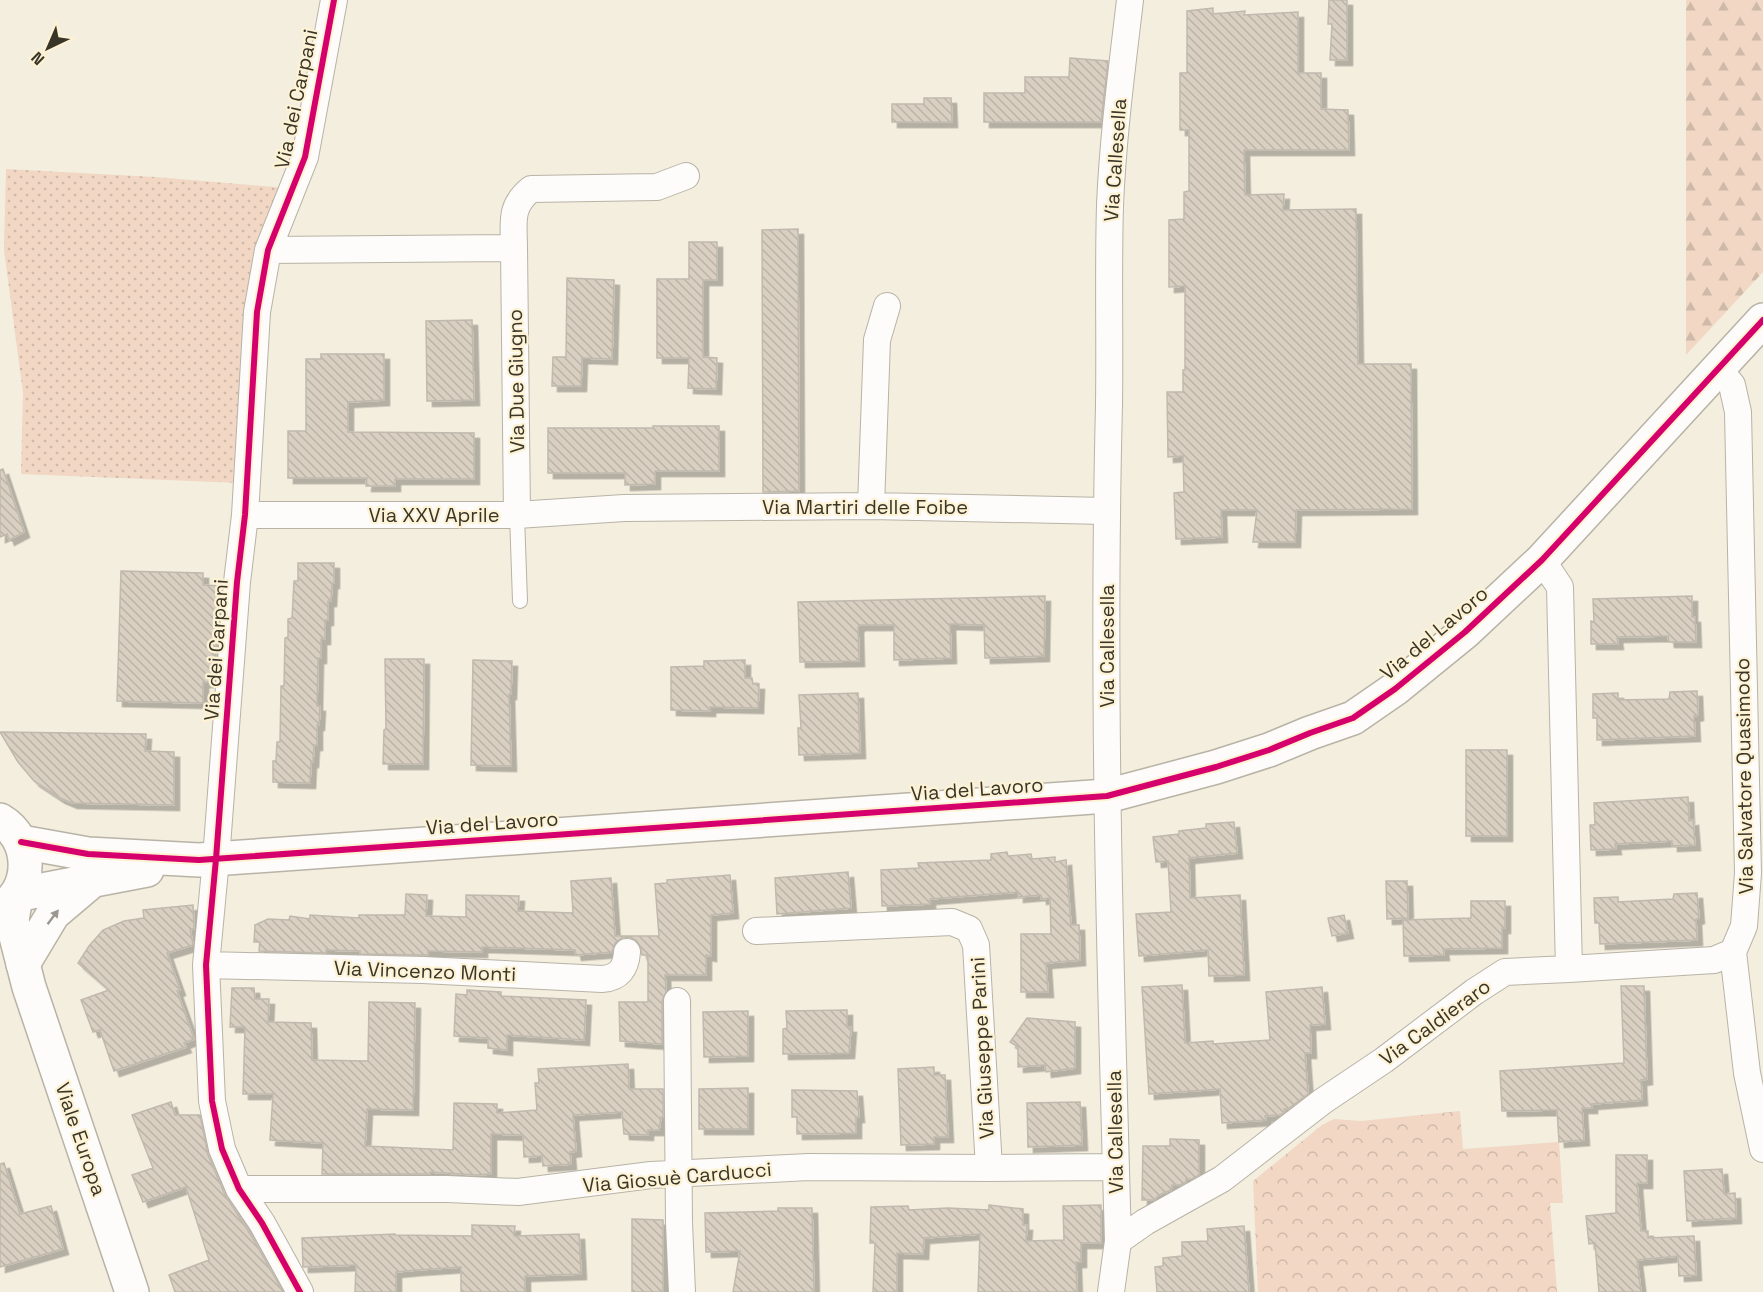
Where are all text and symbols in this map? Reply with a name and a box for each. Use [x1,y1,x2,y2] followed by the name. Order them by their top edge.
[18,18,78,78] north arrow
[269,27,323,171] street label: Via dei Carpani
[27,47,49,70] text: N
[1098,97,1132,223] street label: Via Callesella
[502,309,530,453] street label: Via Due Giugno
[762,494,968,520] street label: Via Martiri delle Foibe
[368,502,500,528] street label: Via XXV Aprile
[198,578,234,722] street label: Via dei Carpani
[1375,580,1493,686] street label: Via del Lavoro
[1094,584,1120,708] street label: Via Callesella
[1729,658,1759,894] street label: Via Salvatore Quasimodo
[910,771,1044,807] street label: Via del Lavoro
[425,805,559,841] street label: Via del Lavoro
[46,909,59,925] one-way arrow
[333,955,517,987] street label: Via Vincenzo Monti
[964,956,1000,1140] street label: Via Giuseppe Parini
[1374,973,1496,1071] street label: Via Caldieraro
[1101,1070,1129,1194] street label: Via Callesella
[49,1079,113,1199] street label: Viale Europa
[581,1156,773,1198] street label: Via Giosuè Carducci

